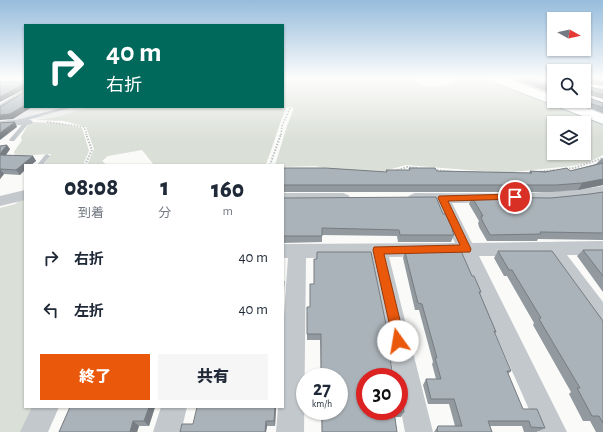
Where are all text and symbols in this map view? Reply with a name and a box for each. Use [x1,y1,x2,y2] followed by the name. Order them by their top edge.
[547,12,591,56] north arrow
[547,12,591,160] map controls
[106,39,162,67] text: 40 m
[40,40,92,92] icon: right
[547,64,591,108] button: search
[106,77,142,95] text: 右折
[547,116,591,160] button: layers
[64,176,118,200] text: 08:08
[160,176,169,200] text: 1
[211,178,244,202] text: 160
[498,180,532,214] pin
[504,186,526,208] icon: arrive
[222,205,233,218] text: m
[78,207,104,220] text: 到着
[158,207,171,220] text: 分
[40,247,62,269] icon: right
[238,250,268,265] text: 40 m
[74,252,104,267] text: 右折
[40,299,62,321] icon: left
[238,302,268,317] text: 40 m
[74,304,104,319] text: 左折
[377,320,419,362] position arrow
[40,354,150,400] button: 終了
[158,354,268,400] button: 共有
[356,368,408,420] speed limit sign: 30
[313,379,331,399] text: 27
[312,399,332,409] text: km/h

